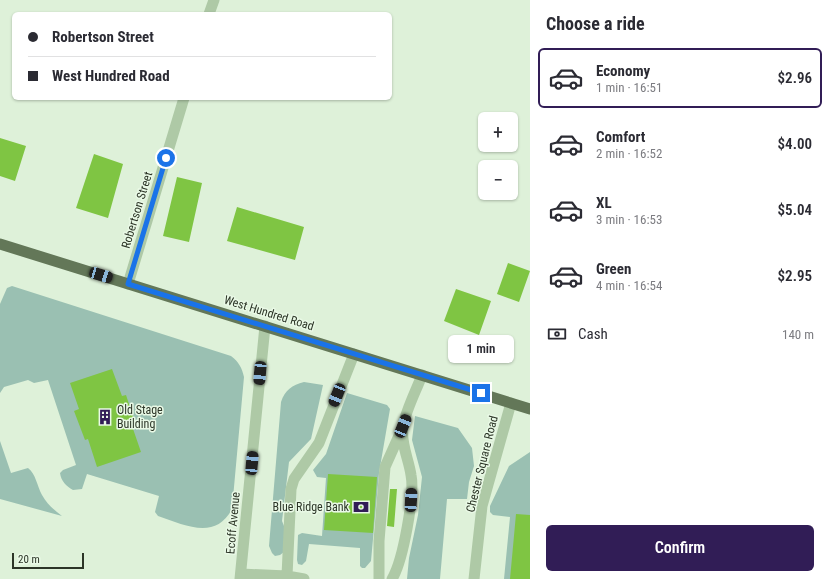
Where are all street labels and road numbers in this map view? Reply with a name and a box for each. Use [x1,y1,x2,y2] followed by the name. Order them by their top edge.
[119,169,155,250] street label: Robertson Street
[222,293,316,333] street label: West Hundred Road
[463,414,501,514] street label: Chester Square Road
[223,491,243,555] street label: Ecoff Avenue

